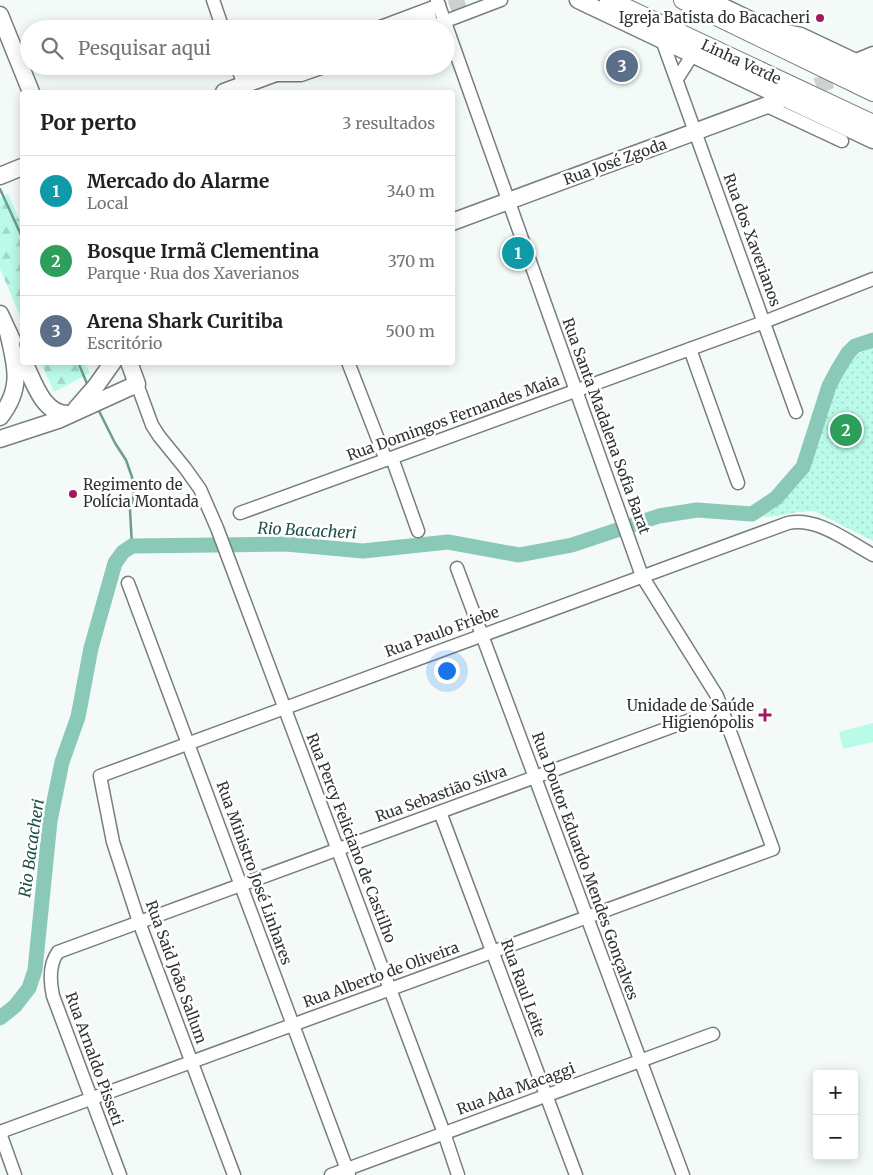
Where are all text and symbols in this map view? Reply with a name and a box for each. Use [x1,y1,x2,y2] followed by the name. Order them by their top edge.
[619,8,810,27] place label: Igreja Batista do Bacacheri
[814,12,826,24] marker: Igreja Batista do Bacacheri
[20,20,455,75] search box
[38,34,66,62] icon: search
[698,35,784,88] street label: Linha Verde
[78,36,211,60] text: Pesquisar aqui
[606,47,638,85] pin: 3
[40,109,136,136] text: Por perto
[342,113,435,133] text: 3 resultados
[561,134,669,189] street label: Rua José Zgoda
[87,169,269,193] text: Mercado do Alarme
[720,171,785,309] street label: Rua dos Xaverianos
[52,181,60,201] text: 1
[386,181,435,201] text: 340 m
[87,193,129,213] text: Local
[502,234,534,272] pin: 1
[87,239,319,263] text: Bosque Irmã Clementina
[51,251,61,271] text: 2
[388,251,435,271] text: 370 m
[87,263,299,283] text: Parque · Rua dos Xaverianos
[87,309,283,333] text: Arena Shark Curitiba
[558,315,655,537] street label: Rua Santa Madalena Sofia Barat
[51,321,61,341] text: 3
[385,321,435,341] text: 500 m
[87,333,162,353] text: Escritório
[344,370,562,465] street label: Rua Domingos Fernandes Maia
[830,411,862,449] pin: 2
[83,475,199,511] place label: Regimento de Polícia Montada
[67,488,79,500] marker: Regimento de Polícia Montada
[257,517,357,543] water label: Rio Bacacheri
[382,602,502,661] street label: Rua Paulo Friebe
[434,658,460,684] your location
[627,696,754,732] place label: Unidade de Saúde Higienópolis
[758,708,772,722] marker: Unidade de Saúde Higienópolis
[528,729,643,1002] street label: Rua Doutor Eduardo Mendes Gonçalves
[303,730,400,946] street label: Rua Percy Feliciano de Castilho
[373,761,509,826] street label: Rua Sebastião Silva
[212,778,297,967] street label: Rua Ministro José Linhares
[14,797,48,898] water label: Rio Bacacheri
[142,898,211,1046] street label: Rua Said João Sallum
[497,936,550,1039] street label: Rua Raul Leite
[300,937,461,1012] street label: Rua Alberto de Oliveira
[61,989,127,1128] street label: Rua Arnaldo Pisseti
[454,1058,578,1119] street label: Rua Ada Macaggi
[813,1070,858,1160] map controls
[813,1070,858,1115] button: +
[813,1115,858,1160] button: −

